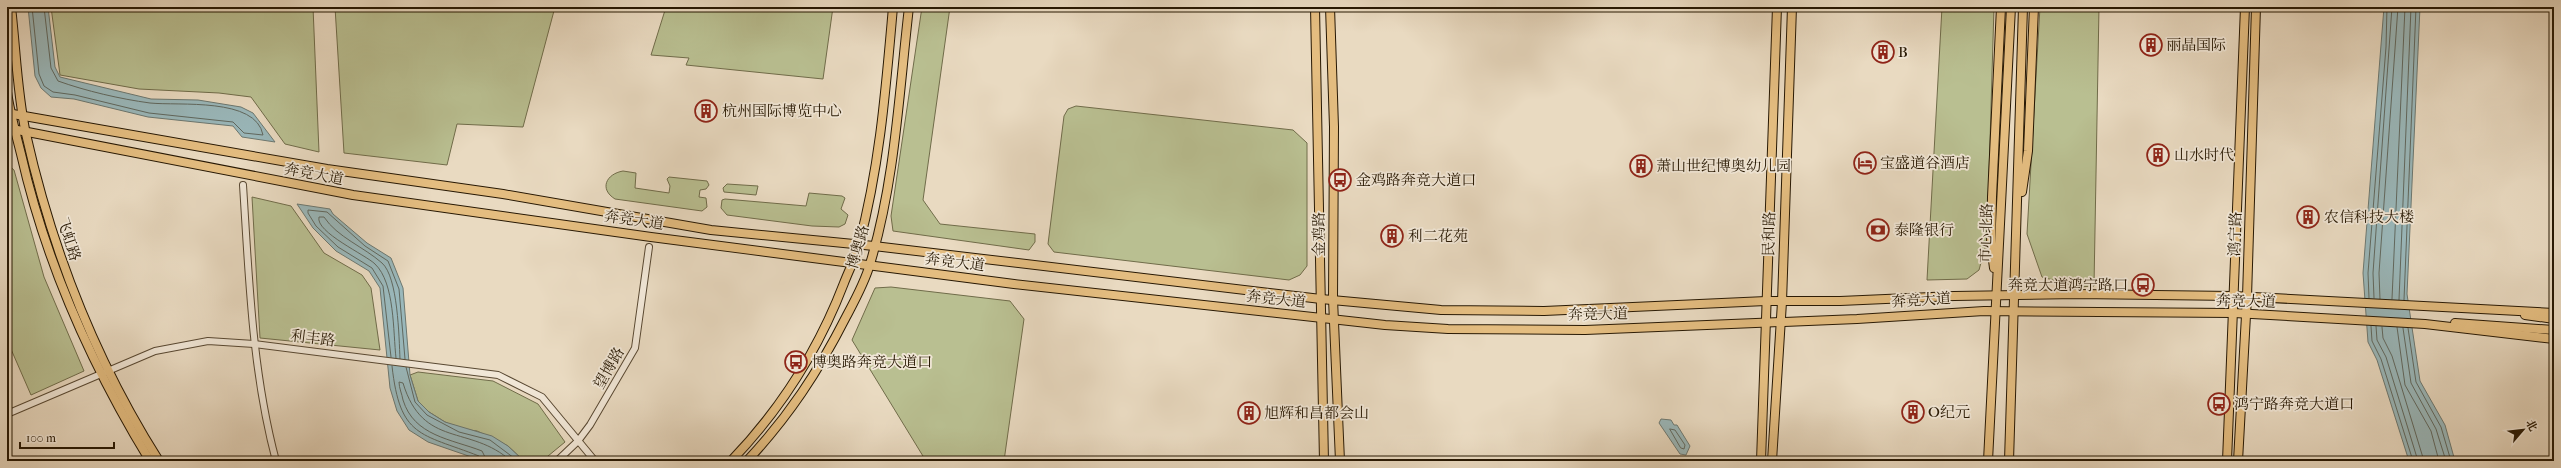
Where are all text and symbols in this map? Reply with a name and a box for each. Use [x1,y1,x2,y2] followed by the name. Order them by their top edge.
[2138,32,2164,58] building icon: 丽晶国际
[2166,36,2226,54] place label: 丽晶国际
[1870,39,1896,65] building icon: B
[1898,43,1908,61] place label: B
[693,98,719,124] building icon: 杭州国际博览中心
[722,102,842,120] place label: 杭州国际博览中心
[2145,142,2171,168] building icon: 山水时代
[2174,146,2234,164] place label: 山水时代
[1852,150,1878,176] hotel icon: 宝盛道谷酒店
[1628,153,1654,179] building icon: 萧山世纪博奥幼儿园
[1880,154,1970,172] place label: 宝盛道谷酒店
[1656,157,1791,175] place label: 萧山世纪博奥幼儿园
[283,159,345,189] street label: 奔竞大道
[1327,167,1353,193] bus stop icon: 金鸡路奔竞大道口
[1356,171,1476,189] place label: 金鸡路奔竞大道口
[1976,203,1996,263] street label: 市心北路
[2295,204,2321,230] building icon: 农信科技大楼
[603,207,665,233] street label: 奔竞大道
[2324,208,2414,226] place label: 农信科技大楼
[1310,211,1328,257] street label: 金鸡路
[1760,211,1778,257] street label: 民和路
[2225,211,2245,257] street label: 鸿宁路
[53,215,85,263] street label: 飞虹路
[1865,217,1891,243] bank icon: 泰隆银行
[1894,221,1954,239] place label: 泰隆银行
[843,223,873,271] street label: 博奥路
[1379,223,1405,249] building icon: 利二花苑
[1408,227,1468,245] place label: 利二花苑
[924,249,986,275] street label: 奔竞大道
[2130,272,2156,298] bus stop icon: 奔竞大道鸿宁路口
[2008,276,2128,294] place label: 奔竞大道鸿宁路口
[1245,287,1307,311] street label: 奔竞大道
[1890,289,1952,311] street label: 奔竞大道
[2216,291,2276,311] street label: 奔竞大道
[1568,304,1628,324] street label: 奔竞大道
[290,326,336,350] street label: 利丰路
[590,344,628,392] street label: 望博路
[783,349,809,375] bus stop icon: 博奥路奔竞大道口
[812,353,932,371] place label: 博奥路奔竞大道口
[2206,391,2232,417] bus stop icon: 鸿宁路奔竞大道口
[2234,395,2354,413] place label: 鸿宁路奔竞大道口
[1900,399,1926,425] building icon: O纪元
[1236,400,1262,426] building icon: 旭辉和昌都会山
[1928,403,1970,421] place label: O纪元
[1264,404,1369,422] place label: 旭辉和昌都会山
[2503,410,2543,450] north arrow
[2523,418,2540,433] text: 北
[20,424,114,450] scale bar
[26,431,56,445] text: 100 m

